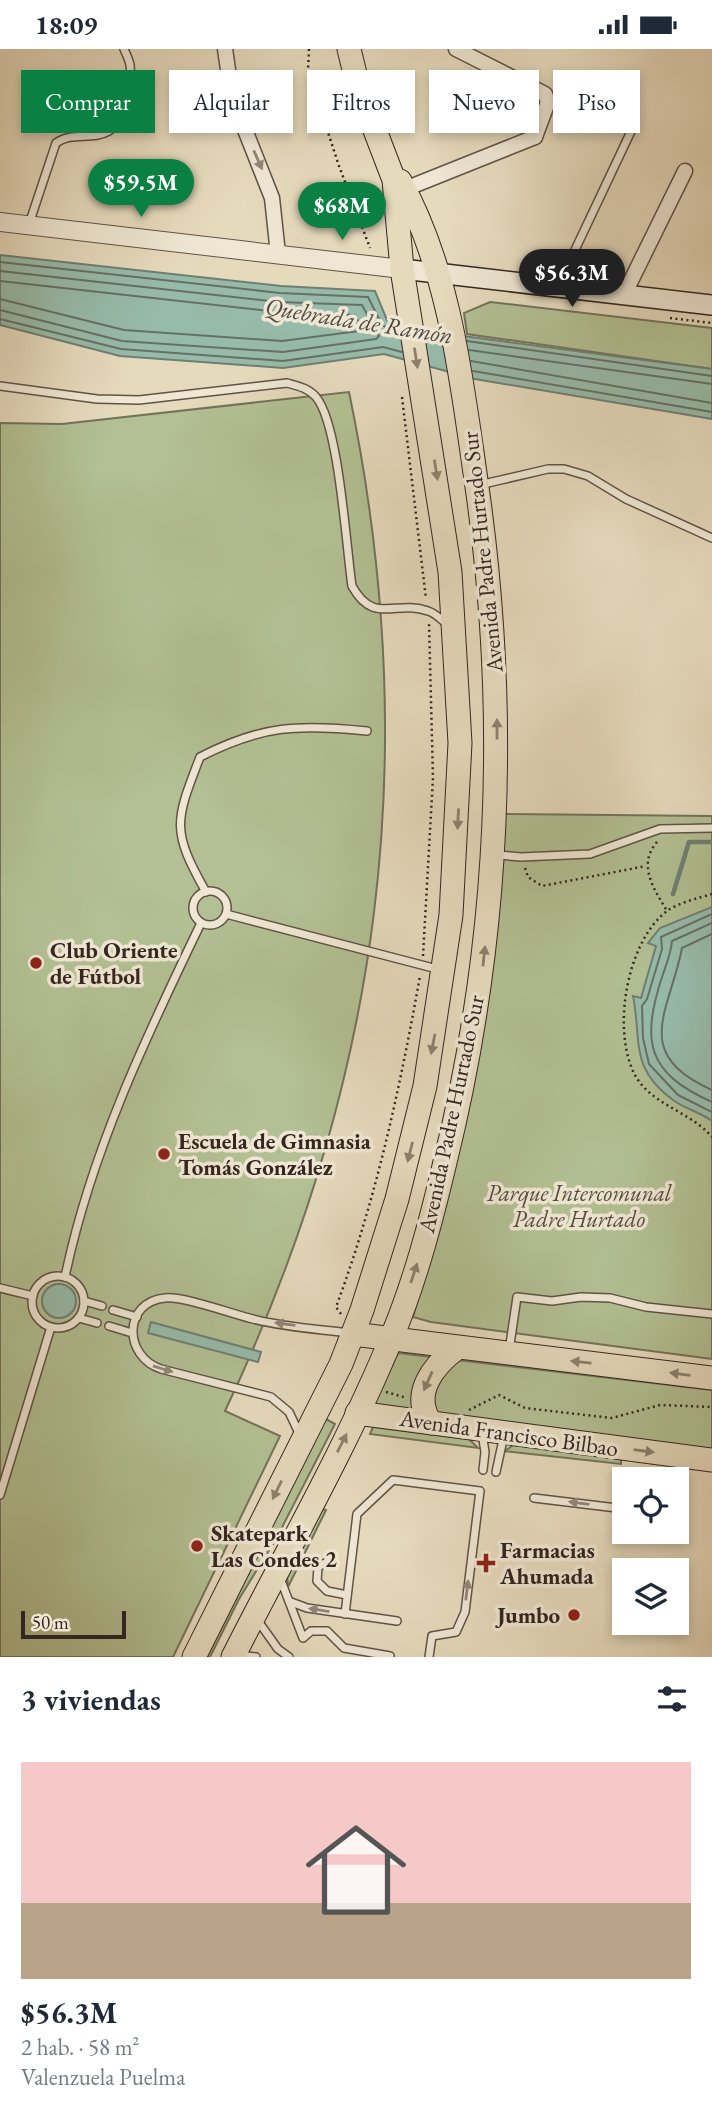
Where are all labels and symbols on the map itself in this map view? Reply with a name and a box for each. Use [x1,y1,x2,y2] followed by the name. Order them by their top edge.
[253,150,264,170] one-way arrow
[84,159,198,219] pin: $59.5M
[301,183,383,242] pin: $68M
[515,250,629,309] pin: $56.3M
[263,290,455,351] water label: Quebrada de Ramón
[411,348,422,370] one-way arrow
[454,430,510,675] street label: Avenida Padre Hurtado Sur
[431,459,442,481] one-way arrow
[491,718,503,740] one-way arrow
[452,808,463,830] one-way arrow
[50,935,178,991] place label: Club Oriente de Fútbol
[478,945,489,967] one-way arrow
[28,955,44,971] marker: Club Oriente de Fútbol
[411,992,491,1237] street label: Avenida Padre Hurtado Sur
[427,1033,438,1055] one-way arrow
[178,1126,372,1182] place label: Escuela de Gimnasia Tomás González
[404,1142,414,1163] one-way arrow
[156,1146,172,1162] marker: Escuela de Gimnasia Tomás González
[487,1178,672,1234] park label: Parque Intercomunal Padre Hurtado
[409,1263,419,1284] one-way arrow
[274,1319,296,1330] one-way arrow
[570,1357,592,1368] one-way arrow
[153,1364,174,1374] one-way arrow
[669,1369,691,1380] one-way arrow
[422,1371,434,1391] one-way arrow
[397,1403,620,1463] street label: Avenida Francisco Bilbao
[336,1433,347,1453] one-way arrow
[633,1445,655,1456] one-way arrow
[271,1480,282,1500] one-way arrow
[568,1498,590,1509] one-way arrow
[211,1518,337,1574] place label: Skatepark Las Condes 2
[499,1535,595,1591] place label: Farmacias Ahumada
[189,1538,205,1554] marker: Skatepark Las Condes 2
[478,1555,494,1571] marker: Farmacias Ahumada
[462,1579,473,1601] one-way arrow
[495,1600,560,1630] place label: Jumbo
[308,1604,330,1615] one-way arrow
[566,1607,582,1623] marker: Jumbo
[21,1608,126,1640] scale bar

